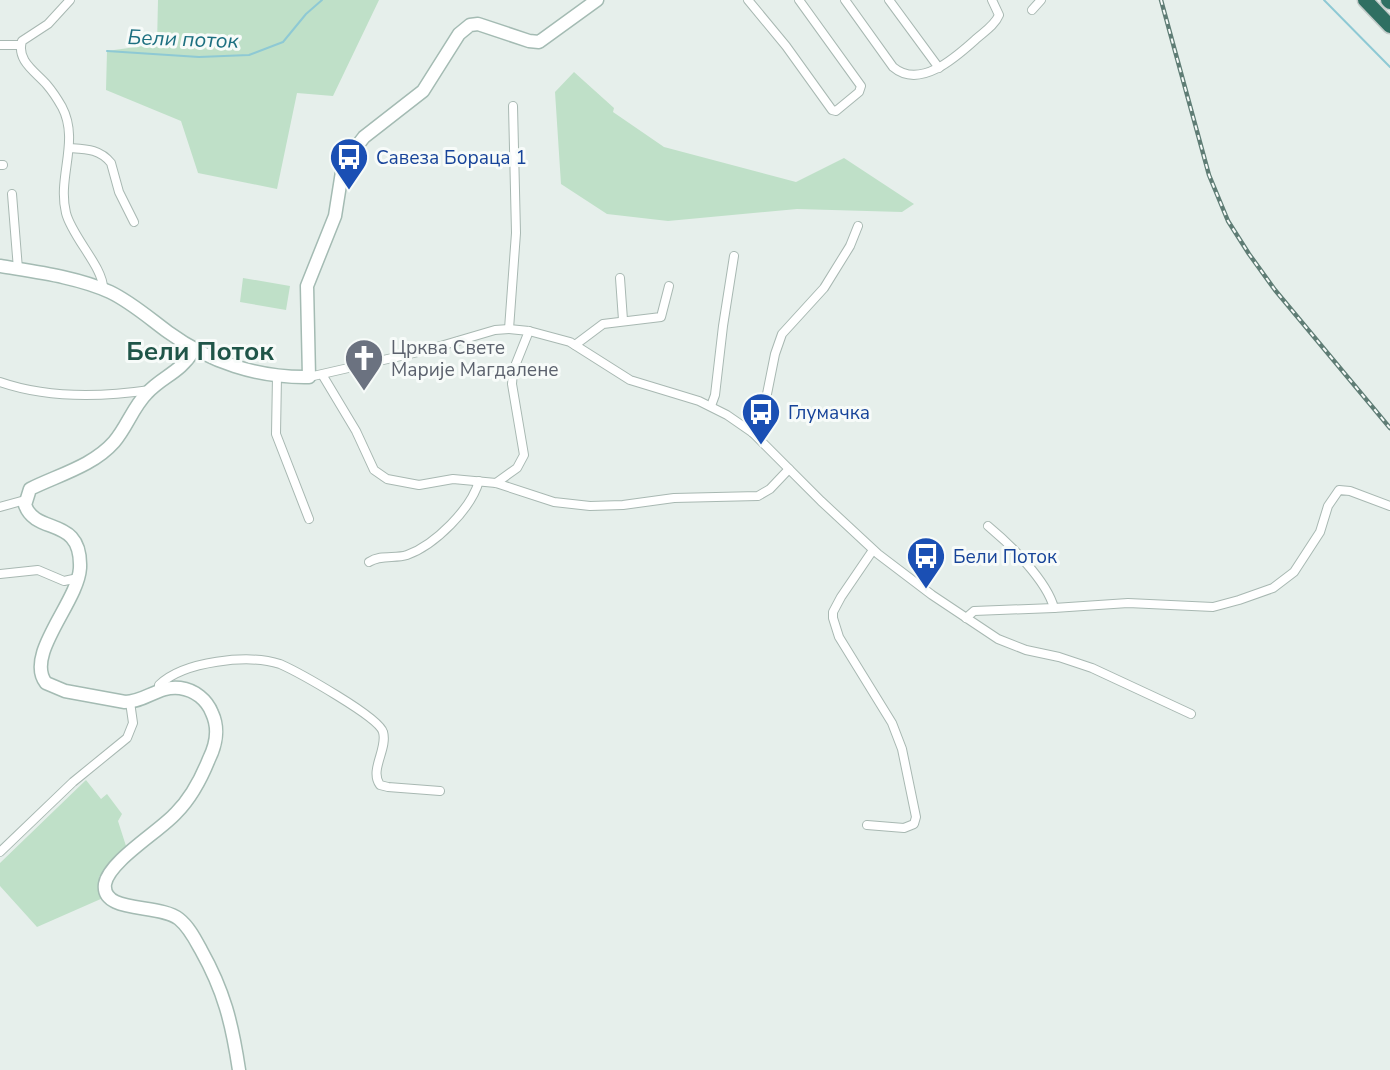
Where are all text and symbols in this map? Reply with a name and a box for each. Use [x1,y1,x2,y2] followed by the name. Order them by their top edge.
[127,23,240,55] water label: Бели поток
[328,136,370,191] bus stop icon: Савеза Бораца 1
[376,145,527,171] place label: Савеза Бораца 1
[126,334,274,369] district label: Бели Поток
[391,335,559,383] place label: Црква Свете Марије Магдалене
[343,337,385,392] church icon: Црква Свете Марије Магдалене
[740,391,782,446] bus stop icon: Глумачка
[788,400,870,426] place label: Глумачка
[905,535,947,590] bus stop icon: Бели Поток
[953,544,1057,570] place label: Бели Поток

